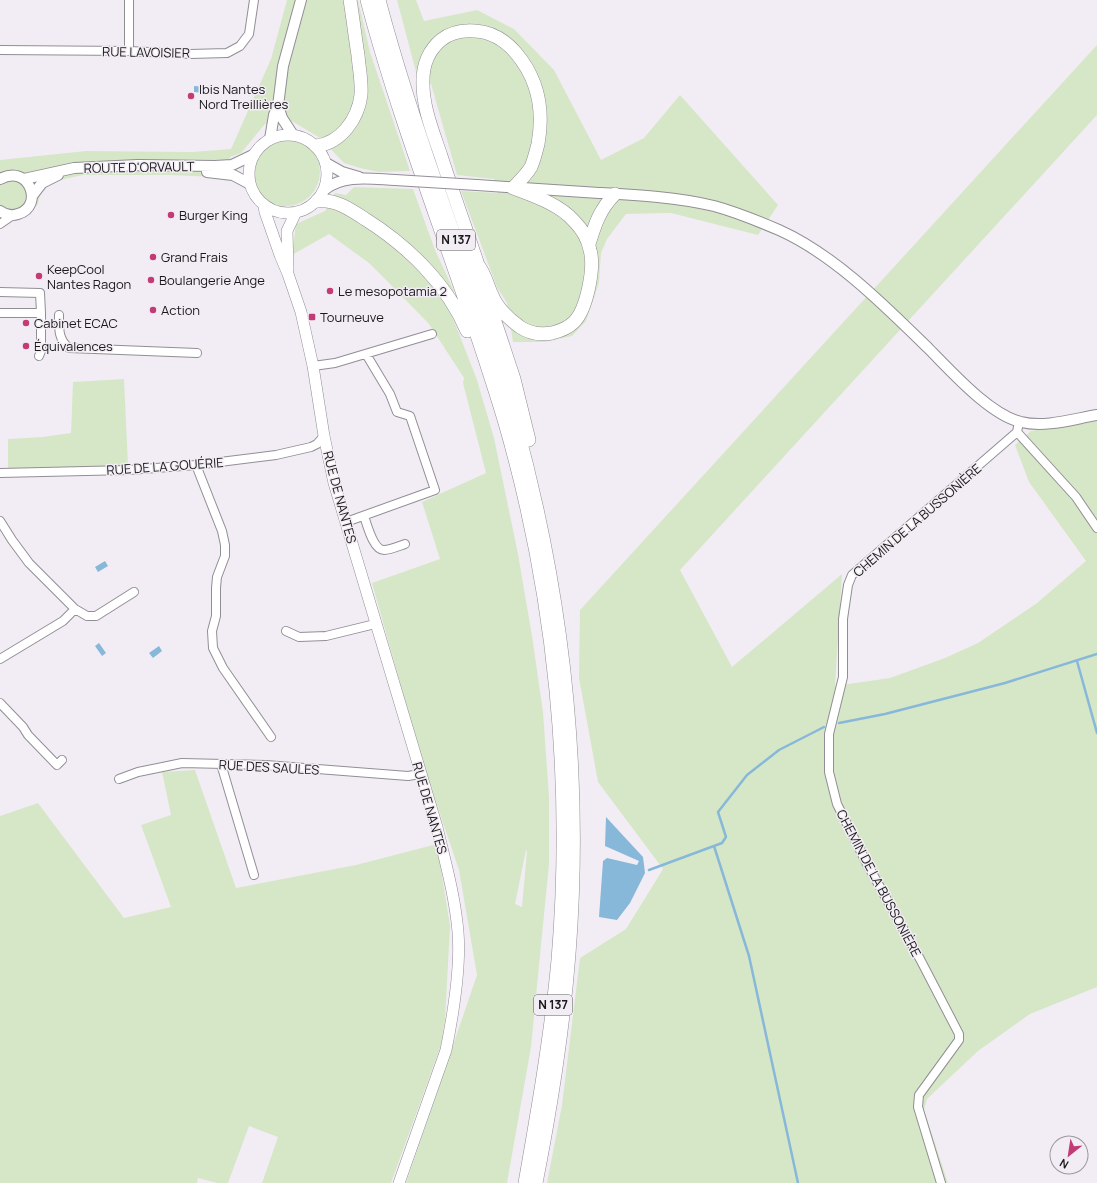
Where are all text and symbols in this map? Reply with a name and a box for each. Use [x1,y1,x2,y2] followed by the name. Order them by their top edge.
[102,42,190,62] street label: RUE LAVOISIER
[199,80,289,113] place label: Ibis Nantes Nord Treillières
[186,91,196,101] marker: Ibis Nantes Nord Treillières
[83,157,195,177] street label: ROUTE D'ORVAULT
[179,206,248,224] place label: Burger King
[166,210,176,220] marker: Burger King
[437,230,475,250] road number: N 137
[161,248,228,266] place label: Grand Frais
[148,252,158,262] marker: Grand Frais
[47,260,131,293] place label: KeepCool Nantes Ragon
[34,271,44,281] marker: KeepCool Nantes Ragon
[159,271,265,289] place label: Boulangerie Ange
[146,275,156,285] marker: Boulangerie Ange
[338,282,447,300] place label: Le mesopotamia 2
[325,286,335,296] marker: Le mesopotamia 2
[161,301,200,319] place label: Action
[148,305,158,315] marker: Action
[320,308,384,326] place label: Tourneuve
[307,312,317,322] marker: Tourneuve
[34,314,118,332] place label: Cabinet ECAC
[21,318,31,328] marker: Cabinet ECAC
[34,337,113,355] place label: Équivalences
[21,341,31,351] marker: Équivalences
[319,449,361,545] street label: RUE DE NANTES
[106,453,224,479] street label: RUE DE LA GOUÉRIE
[849,459,985,581] street label: CHEMIN DE LA BUSSONIÈRE
[218,755,320,779] street label: RUE DES SAULES
[408,760,452,856] street label: RUE DE NANTES
[832,806,926,960] street label: CHEMIN DE LA BUSSONIÈRE
[534,995,572,1015] road number: N 137
[1049,1135,1089,1175] north arrow
[1056,1156,1071,1173] text: N

